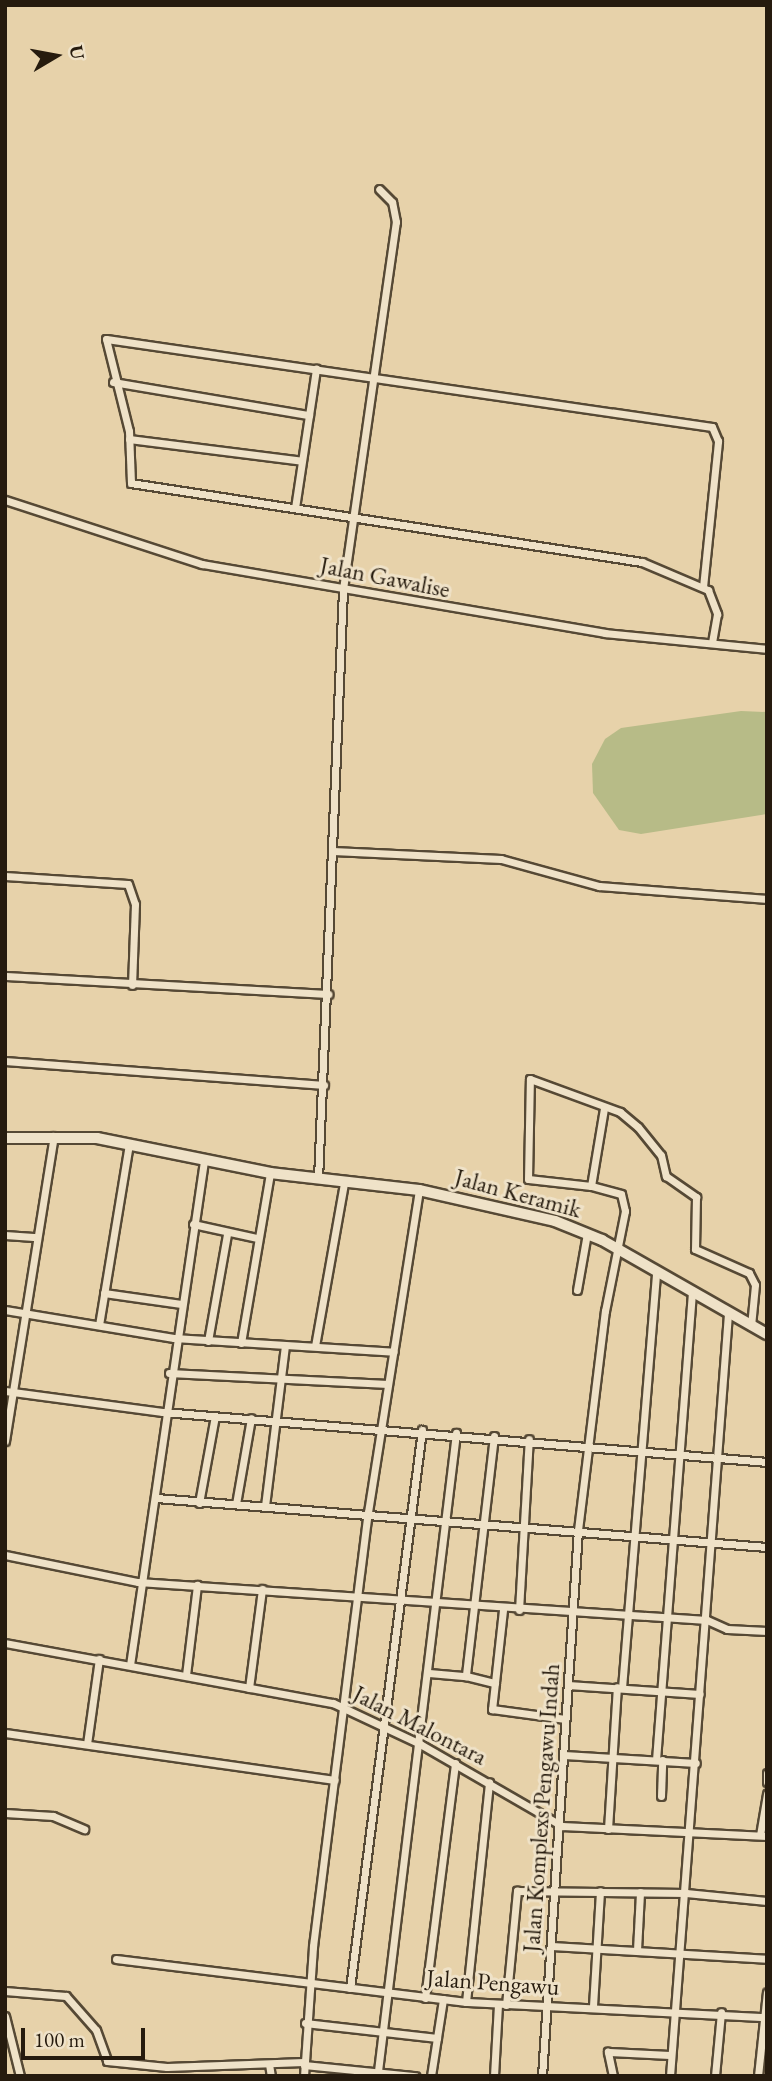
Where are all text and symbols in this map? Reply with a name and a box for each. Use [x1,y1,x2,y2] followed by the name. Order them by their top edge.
[21,21,91,91] north arrow
[64,43,91,61] text: U
[318,550,452,604] street label: Jalan Gawalise
[452,1162,584,1224] street label: Jalan Keramik
[517,1663,565,1953] street label: Jalan Komplexs Pengawu Indah
[348,1679,492,1771] street label: Jalan Malontara
[426,1963,560,2001] street label: Jalan Pengawu
[24,2014,149,2058] scale bar
[34,2026,85,2053] text: 100 m

